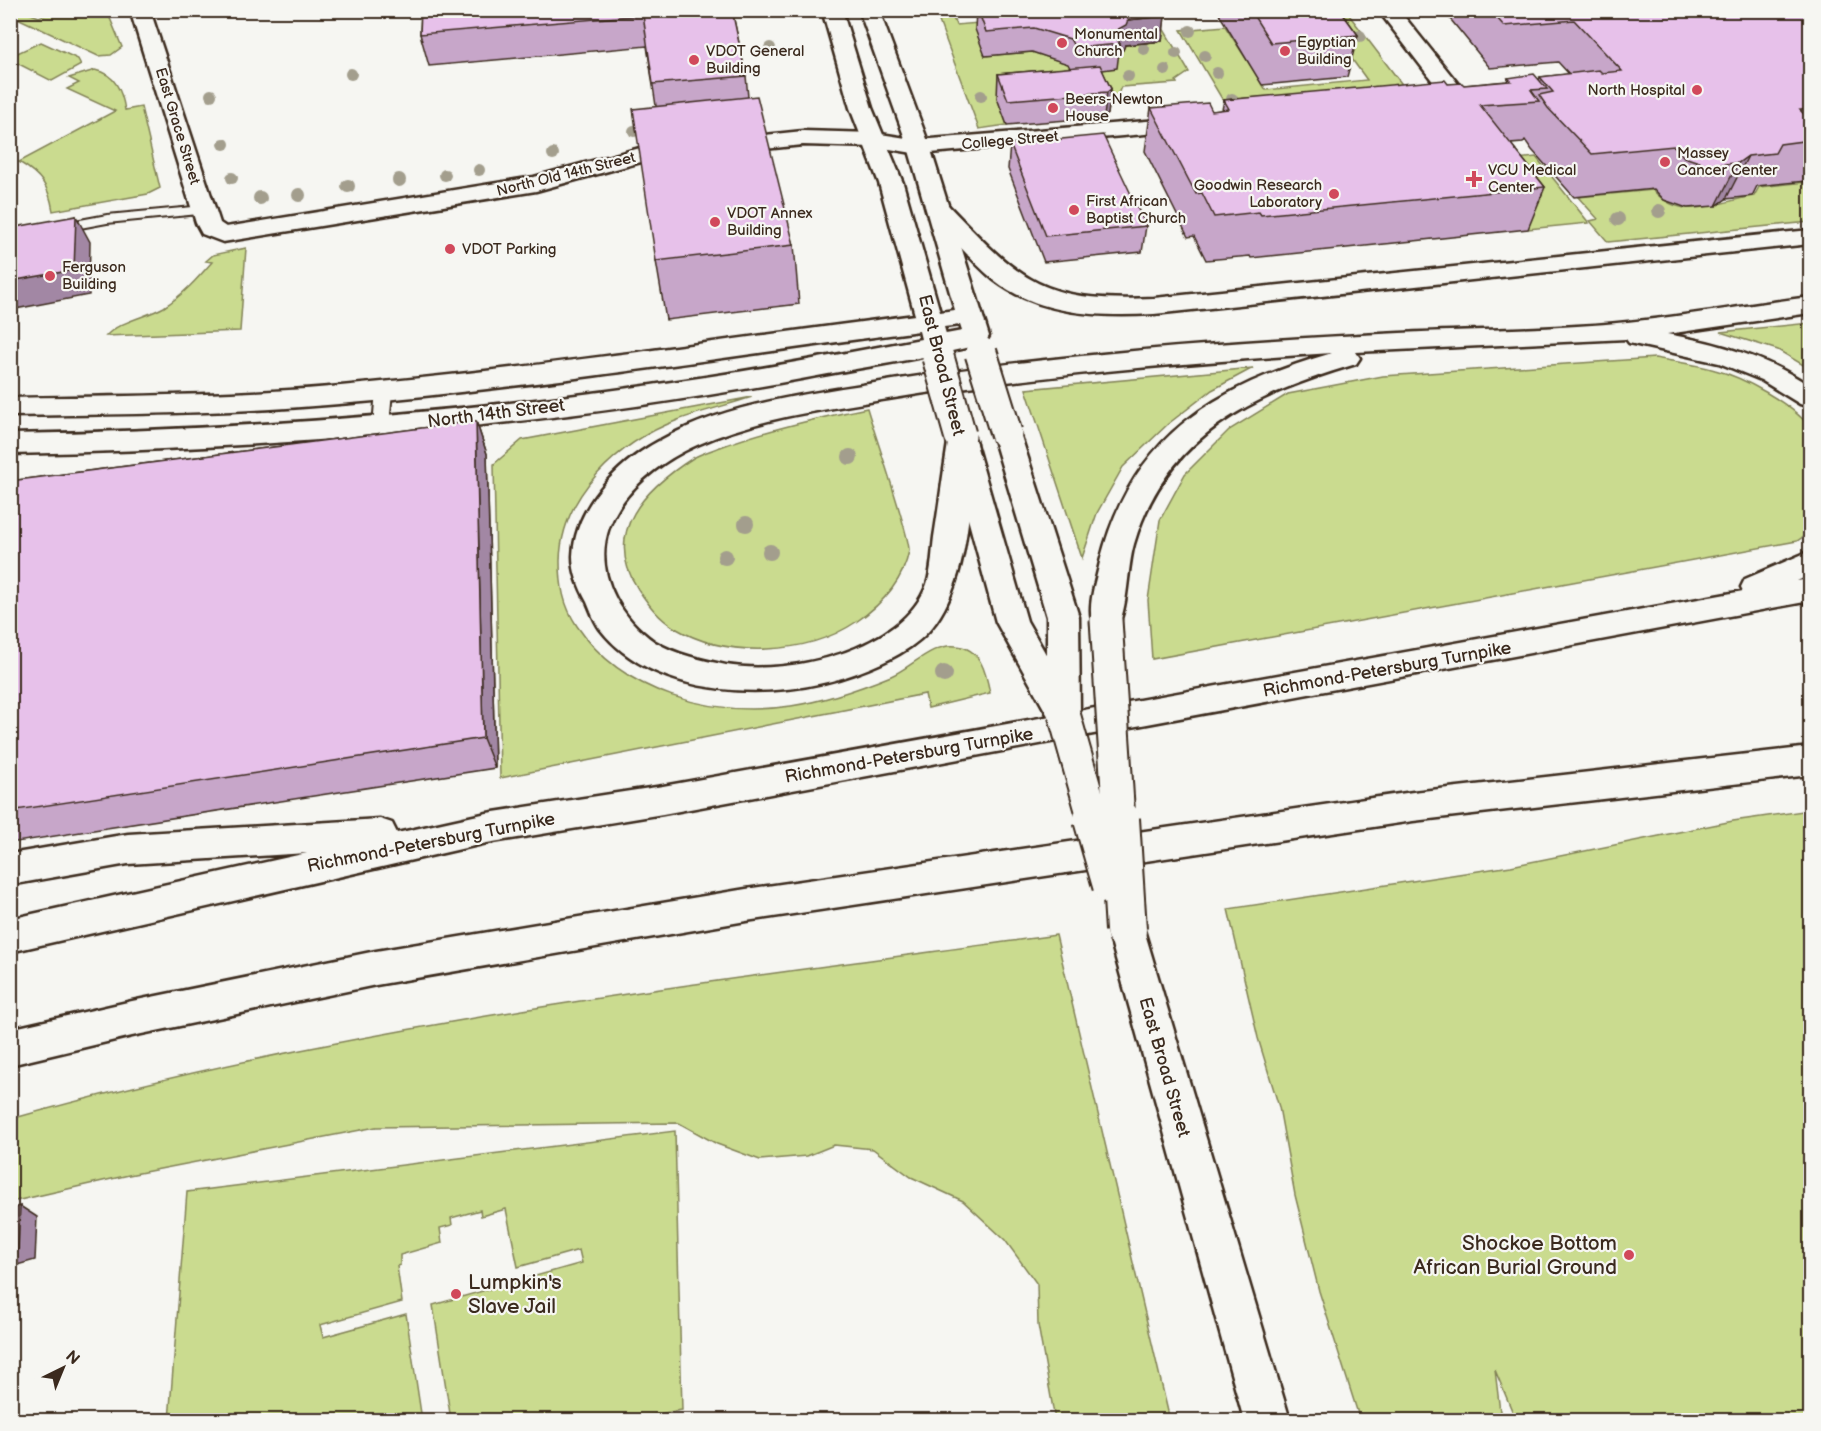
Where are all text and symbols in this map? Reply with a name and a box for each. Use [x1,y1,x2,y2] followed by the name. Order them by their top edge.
[1074,25,1158,61] place label: Monumental Church
[1297,33,1356,69] place label: Egyptian Building
[1055,36,1069,50] marker: Monumental Church
[706,42,804,78] place label: VDOT General Building
[1278,44,1292,58] marker: Egyptian Building
[687,53,701,67] marker: VDOT General Building
[151,65,204,187] street label: East Grace Street
[1588,81,1685,100] place label: North Hospital
[1690,83,1704,97] marker: North Hospital
[1065,90,1163,126] place label: Beers-Newton House
[1046,101,1060,115] marker: Beers-Newton House
[961,127,1060,154] street label: College Street
[1677,144,1778,180] place label: Massey Cancer Center
[495,148,638,201] street label: North Old 14th Street
[1658,155,1672,169] marker: Massey Cancer Center
[1488,161,1576,197] place label: VCU Medical Center
[1465,170,1483,188] marker: VCU Medical Center
[1194,176,1322,212] place label: Goodwin Research Laboratory
[1327,187,1341,201] marker: Goodwin Research Laboratory
[1086,192,1186,228] place label: First African Baptist Church
[1067,203,1081,217] marker: First African Baptist Church
[727,204,813,240] place label: VDOT Annex Building
[708,215,722,229] marker: VDOT Annex Building
[462,240,557,259] place label: VDOT Parking
[443,242,457,256] marker: VDOT Parking
[62,258,126,294] place label: Ferguson Building
[43,269,57,283] marker: Ferguson Building
[914,292,969,438] street label: East Broad Street
[426,395,566,432] street label: North 14th Street
[1261,637,1513,702] street label: Richmond-Petersburg Turnpike
[783,723,1035,788] street label: Richmond-Petersburg Turnpike
[305,808,557,877] street label: Richmond-Petersburg Turnpike
[1135,995,1195,1140] street label: East Broad Street
[1414,1231,1617,1280] place label: Shockoe Bottom African Burial Ground
[1622,1248,1636,1262] marker: Shockoe Bottom African Burial Ground
[468,1270,562,1319] place label: Lumpkin's Slave Jail
[449,1287,463,1301] marker: Lumpkin's Slave Jail
[33,1338,93,1398] north arrow
[61,1347,83,1369] text: N

